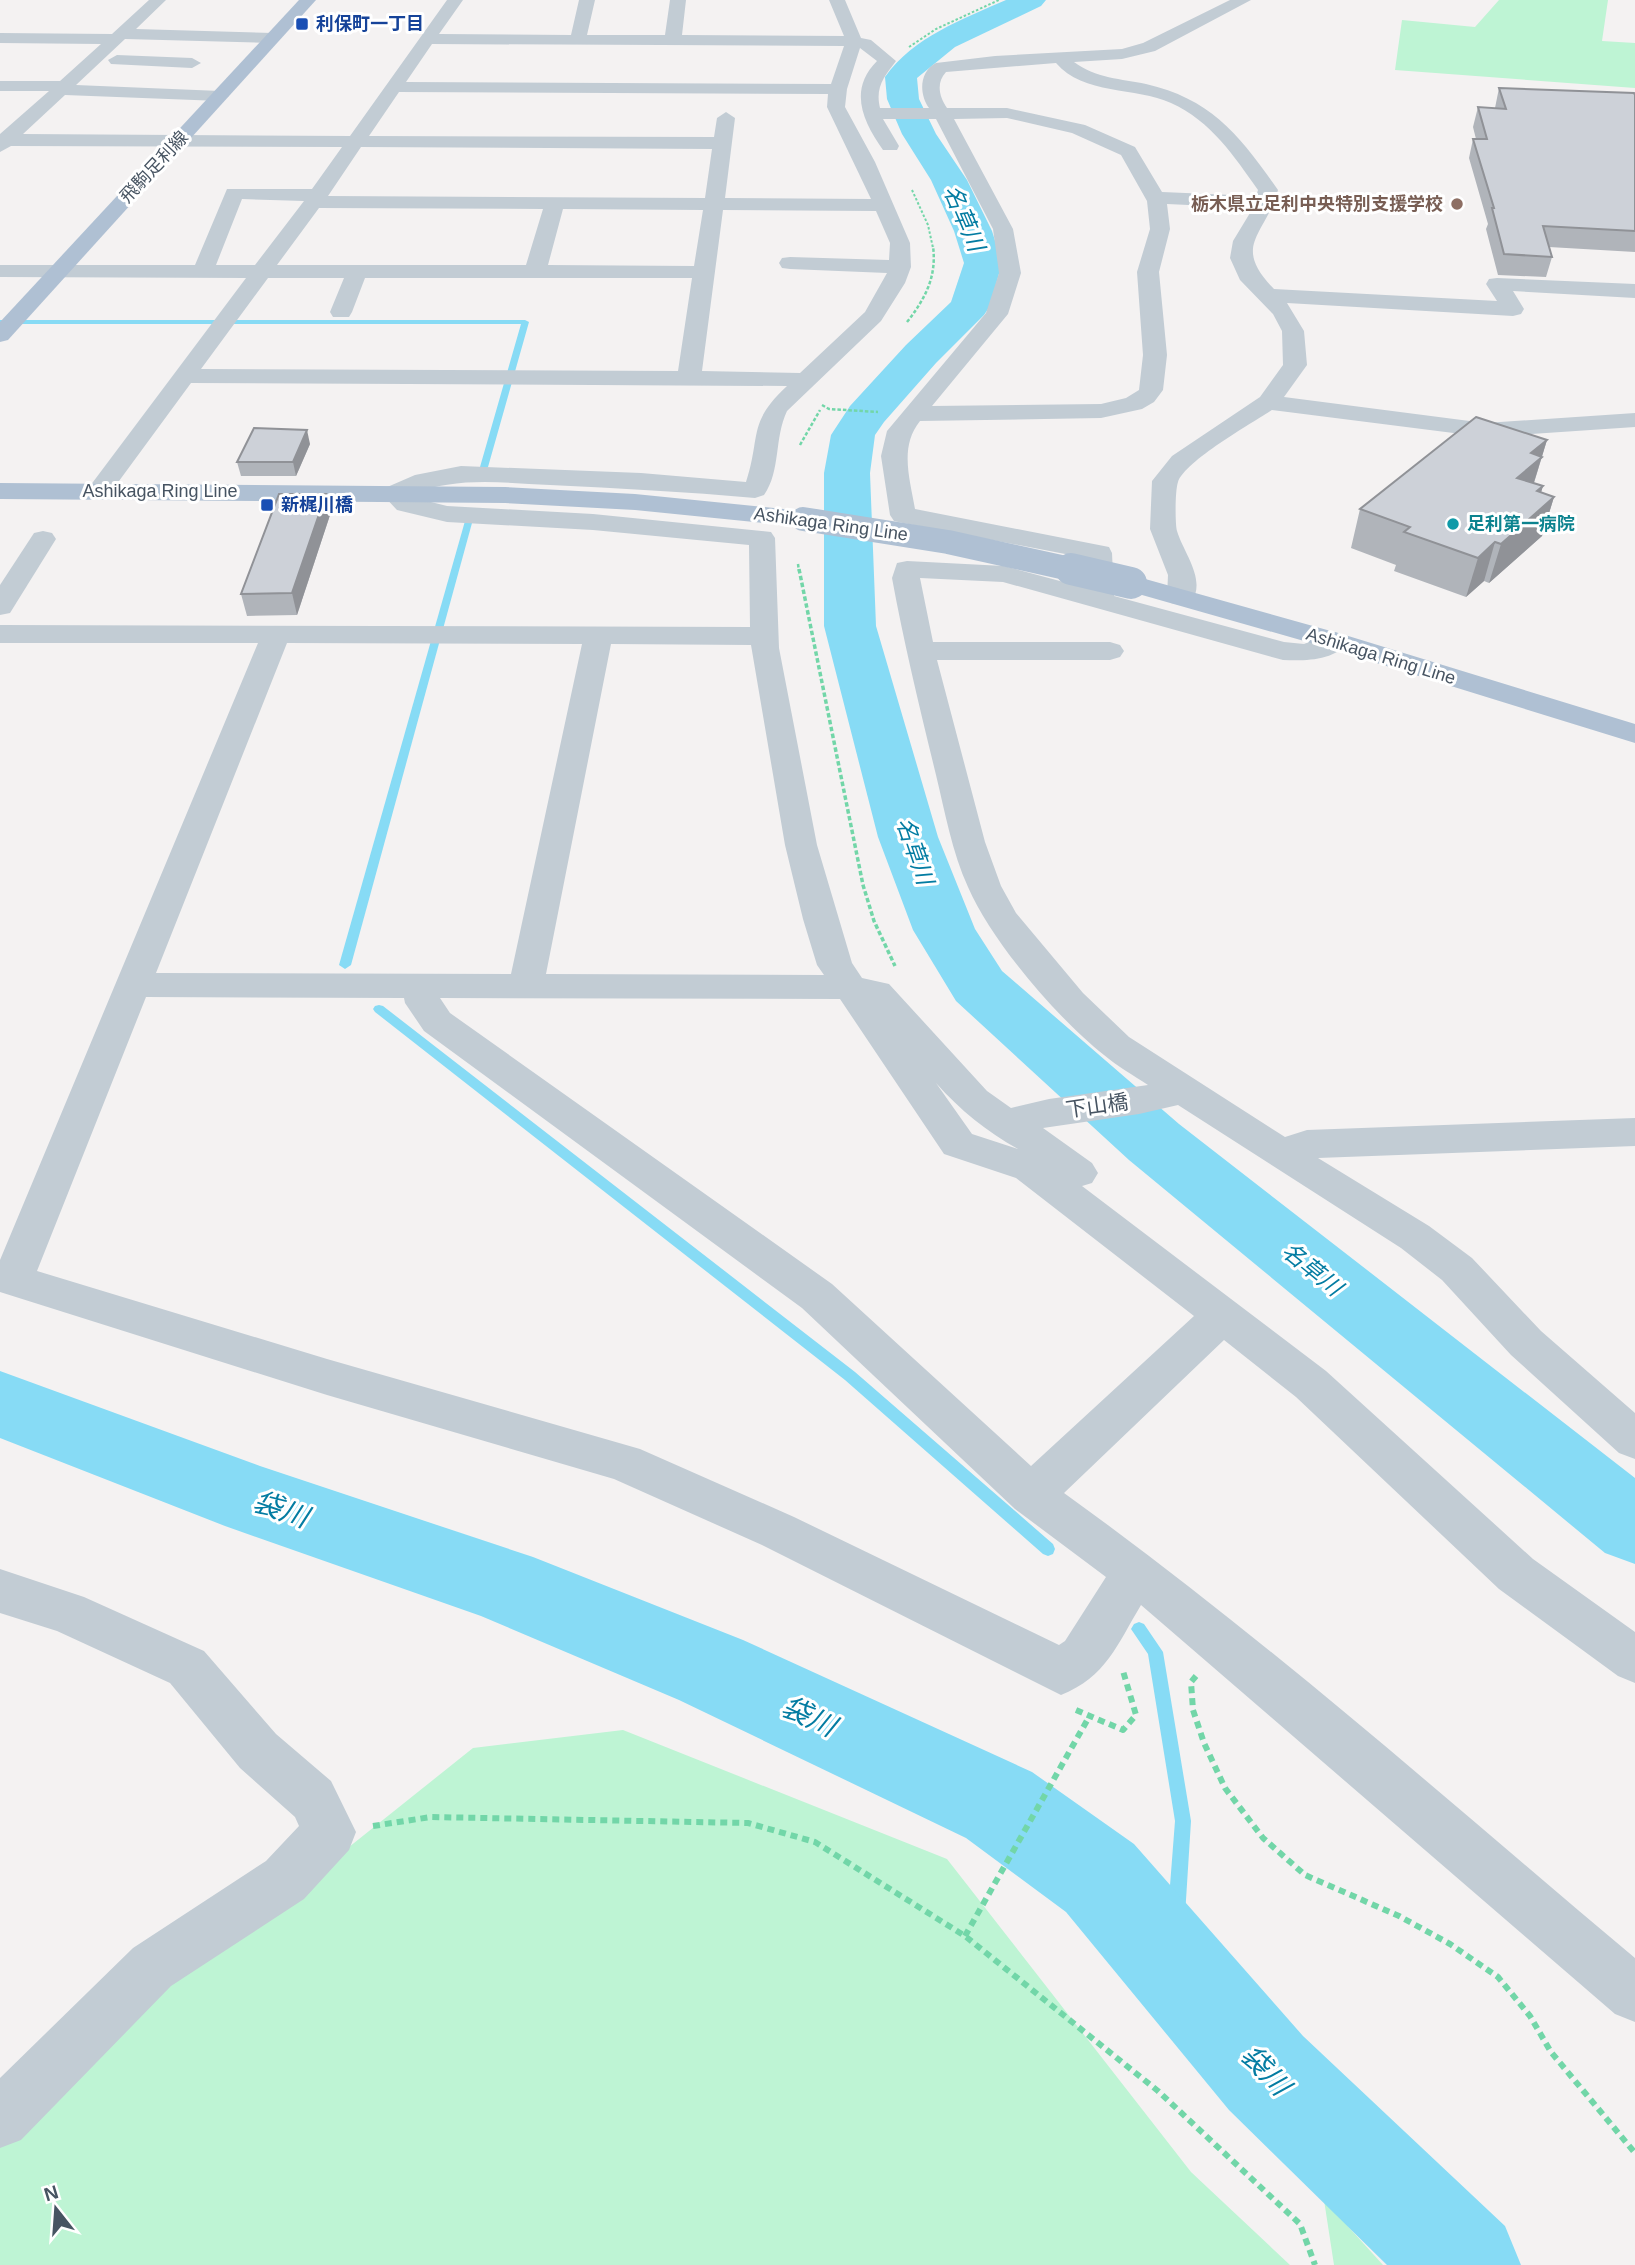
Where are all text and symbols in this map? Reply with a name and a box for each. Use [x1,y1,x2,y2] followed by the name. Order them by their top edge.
[316,14,424,34] place label: 利保町一丁目
[294,16,310,32] marker: 利保町一丁目
[116,127,192,207] street label: 飛駒足利線
[939,181,991,258] water label: 名草川
[1191,194,1443,214] place label: 栃木県立足利中央特別支援学校
[1449,196,1465,212] marker: 栃木県立足利中央特別支援学校
[82,481,238,501] street label: Ashikaga Ring Line
[281,495,353,515] place label: 新梶川橋
[259,497,275,513] marker: 新梶川橋
[753,503,909,545] street label: Ashikaga Ring Line
[1467,514,1575,534] place label: 足利第一病院
[1445,516,1461,532] marker: 足利第一病院
[1304,624,1458,688] street label: Ashikaga Ring Line
[891,814,940,891] water label: 名草川
[1064,1090,1130,1121] street label: 下山橋
[1277,1237,1349,1303] water label: 名草川
[249,1486,315,1534] water label: 袋川
[777,1691,843,1744] water label: 袋川
[1235,2039,1298,2104] water label: 袋川
[21,2174,91,2244] north arrow
[42,2181,61,2205] text: N

